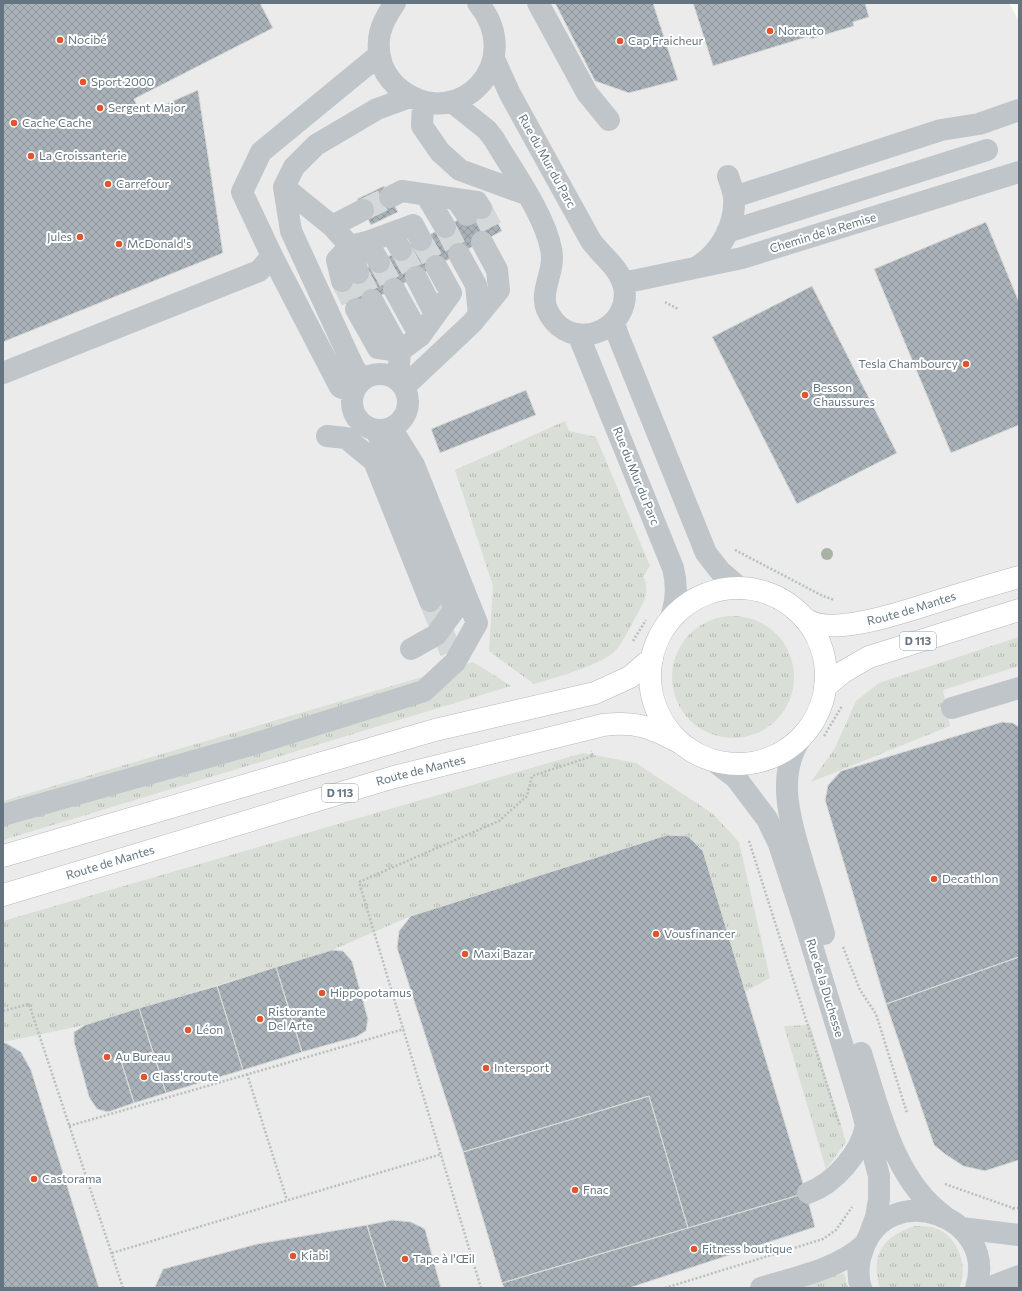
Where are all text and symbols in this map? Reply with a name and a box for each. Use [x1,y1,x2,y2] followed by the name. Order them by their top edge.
[778,23,824,37] place label: Norauto
[765,26,775,36] marker: Norauto
[68,32,107,46] place label: Nocibé
[628,33,703,47] place label: Cap Fraicheur
[55,35,65,45] marker: Nocibé
[615,36,625,46] marker: Cap Fraicheur
[91,74,155,88] place label: Sport 2000
[78,77,88,87] marker: Sport 2000
[108,100,186,114] place label: Sergent Major
[95,103,105,113] marker: Sergent Major
[516,111,579,210] street label: Rue du Mur du Parc
[22,115,92,129] place label: Cache Cache
[9,118,19,128] marker: Cache Cache
[39,148,127,162] place label: La Croissanterie
[26,151,36,161] marker: La Croissanterie
[116,176,169,190] place label: Carrefour
[103,179,113,189] marker: Carrefour
[768,209,878,255] street label: Chemin de la Remise
[47,229,72,244] place label: Jules
[75,232,85,242] marker: Jules
[127,236,191,250] place label: McDonald's
[114,239,124,249] marker: McDonald's
[858,356,958,370] place label: Tesla Chambourcy
[961,359,971,369] marker: Tesla Chambourcy
[813,380,875,408] place label: Besson Chaussures
[800,390,810,400] marker: Besson Chaussures
[611,424,663,527] street label: Rue du Mur du Parc
[866,588,957,627] street label: Route de Mantes
[900,632,936,650] road number: D 113
[374,751,467,788] street label: Route de Mantes
[322,784,358,802] road number: D 113
[64,842,156,882] street label: Route de Mantes
[942,871,998,885] place label: Decathlon
[929,874,939,884] marker: Decathlon
[664,926,736,940] place label: Vousfinancer
[651,929,661,939] marker: Vousfinancer
[804,937,848,1039] street label: Rue de la Duchesse
[473,946,534,960] place label: Maxi Bazar
[460,949,470,959] marker: Maxi Bazar
[330,985,411,999] place label: Hippopotamus
[317,988,327,998] marker: Hippopotamus
[268,1004,326,1032] place label: Ristorante Del Arte
[255,1014,265,1024] marker: Ristorante Del Arte
[196,1022,223,1036] place label: Léon
[183,1025,193,1035] marker: Léon
[115,1049,171,1063] place label: Au Bureau
[102,1052,112,1062] marker: Au Bureau
[494,1060,550,1074] place label: Intersport
[481,1063,491,1073] marker: Intersport
[152,1069,218,1083] place label: Class'croute
[139,1072,149,1082] marker: Class'croute
[42,1171,102,1185] place label: Castorama
[29,1174,39,1184] marker: Castorama
[583,1182,609,1196] place label: Fnac
[570,1185,580,1195] marker: Fnac
[702,1241,792,1255] place label: Fitness boutique
[689,1244,699,1254] marker: Fitness boutique
[301,1248,329,1262] place label: Kiabi
[288,1251,298,1261] marker: Kiabi
[413,1251,475,1265] place label: Tape à l'Œil
[400,1254,410,1264] marker: Tape à l'Œil

